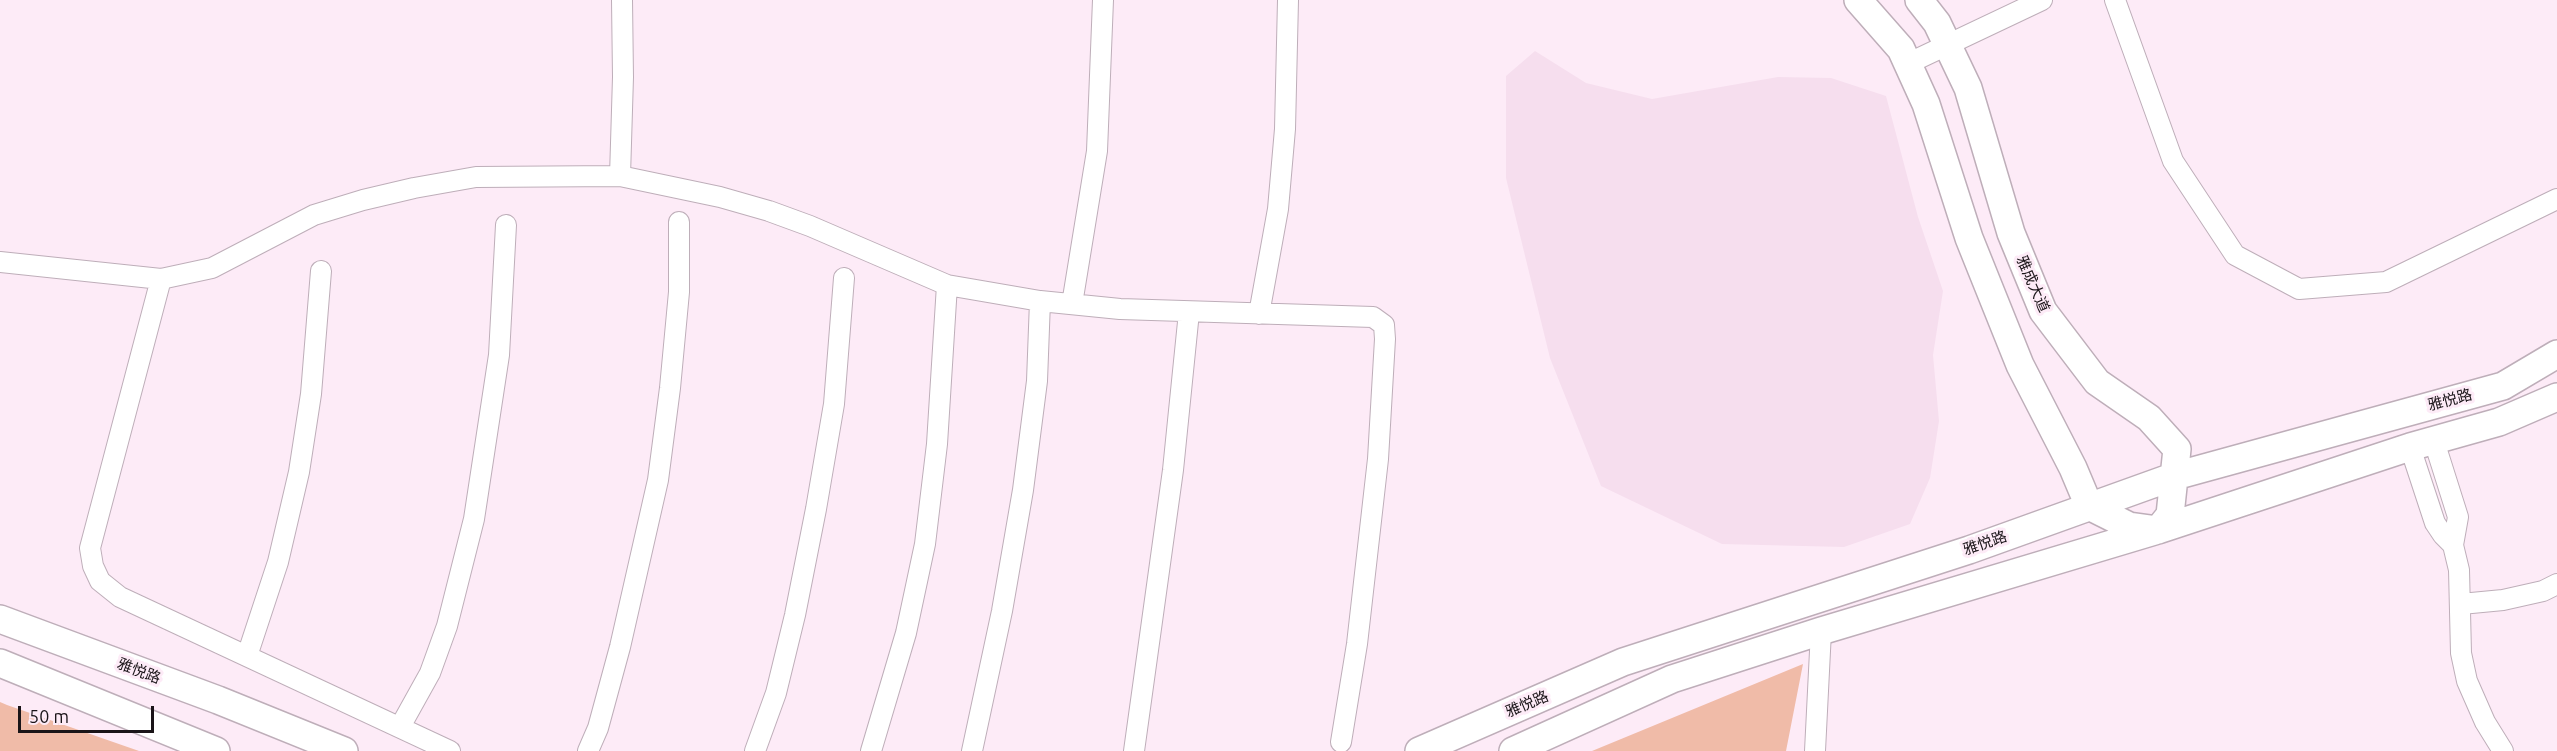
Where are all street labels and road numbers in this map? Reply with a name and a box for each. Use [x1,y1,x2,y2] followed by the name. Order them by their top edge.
[2013,253,2053,315] street label: 雅成大道
[2426,385,2474,415] street label: 雅悦路
[1961,527,2009,559] street label: 雅悦路
[115,655,163,687] street label: 雅悦路
[1503,687,1551,721] street label: 雅悦路

